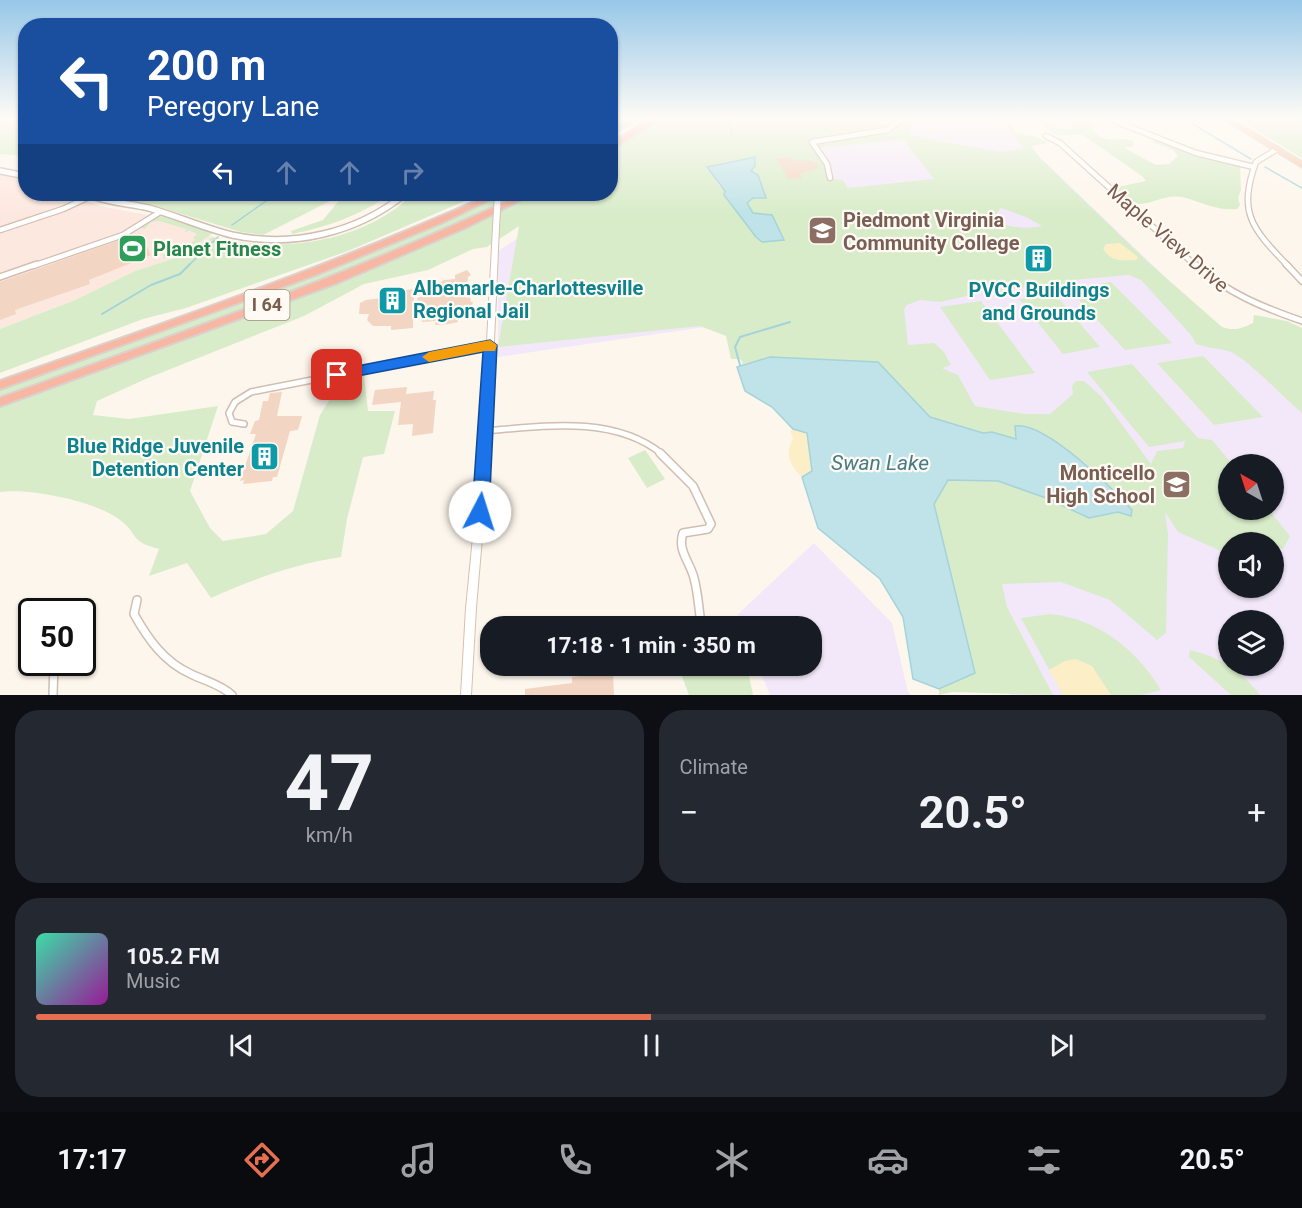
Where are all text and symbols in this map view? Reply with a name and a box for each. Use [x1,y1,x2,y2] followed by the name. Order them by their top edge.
[147,41,266,90] text: 200 m
[48,42,126,120] icon: left
[147,91,319,123] text: Peregory Lane
[207,156,240,189] icon: left
[270,156,303,189] icon: ahead
[333,156,366,189] icon: ahead
[396,156,429,189] icon: right
[1102,179,1234,297] street label: Maple View Drive
[843,208,1020,255] place label: Piedmont Virginia Community College
[806,215,838,247] school or university icon: Piedmont Virginia Community College
[116,233,148,265] sports icon: Planet Fitness
[153,237,281,261] place label: Planet Fitness
[1023,243,1055,275] building icon: PVCC Buildings and Grounds
[413,276,644,323] place label: Albemarle-Charlottesville Regional Jail
[969,278,1110,325] place label: PVCC Buildings and Grounds
[376,284,408,316] building icon: Albemarle-Charlottesville Regional Jail
[244,290,290,320] road number: I 64
[311,349,362,400] pin
[320,358,353,391] icon: arrive
[67,434,245,481] place label: Blue Ridge Juvenile Detention Center
[249,441,281,473] building icon: Blue Ridge Juvenile Detention Center
[831,451,929,475] water label: Swan Lake
[1218,454,1284,520] north arrow
[1218,454,1284,676] map controls
[1046,461,1155,508] place label: Monticello High School
[1160,469,1192,501] school or university icon: Monticello High School
[448,480,512,544] position arrow
[1218,532,1284,598] button: sound
[18,598,96,676] speed limit sign: 50
[1218,610,1284,676] button: layers
[546,633,756,658] text: 17:18 · 1 min · 350 m
[284,738,374,829] text: 47
[680,755,748,779] text: Climate
[919,786,1027,839] text: 20.5°
[680,793,698,832] text: −
[1247,793,1266,832] text: +
[306,823,353,847] text: km/h
[126,944,220,969] text: 105.2 FM
[126,969,180,993] text: Music
[225,1029,258,1062] icon: previous
[635,1029,668,1062] icon: pause
[1045,1029,1078,1062] icon: next
[241,1139,283,1181] icon: directions
[398,1139,440,1181] icon: music
[554,1139,596,1181] icon: phone
[711,1139,753,1181] icon: climate
[867,1139,909,1181] icon: car
[1023,1139,1065,1181] icon: filters
[57,1144,127,1176] text: 17:17
[1180,1144,1245,1176] text: 20.5°

